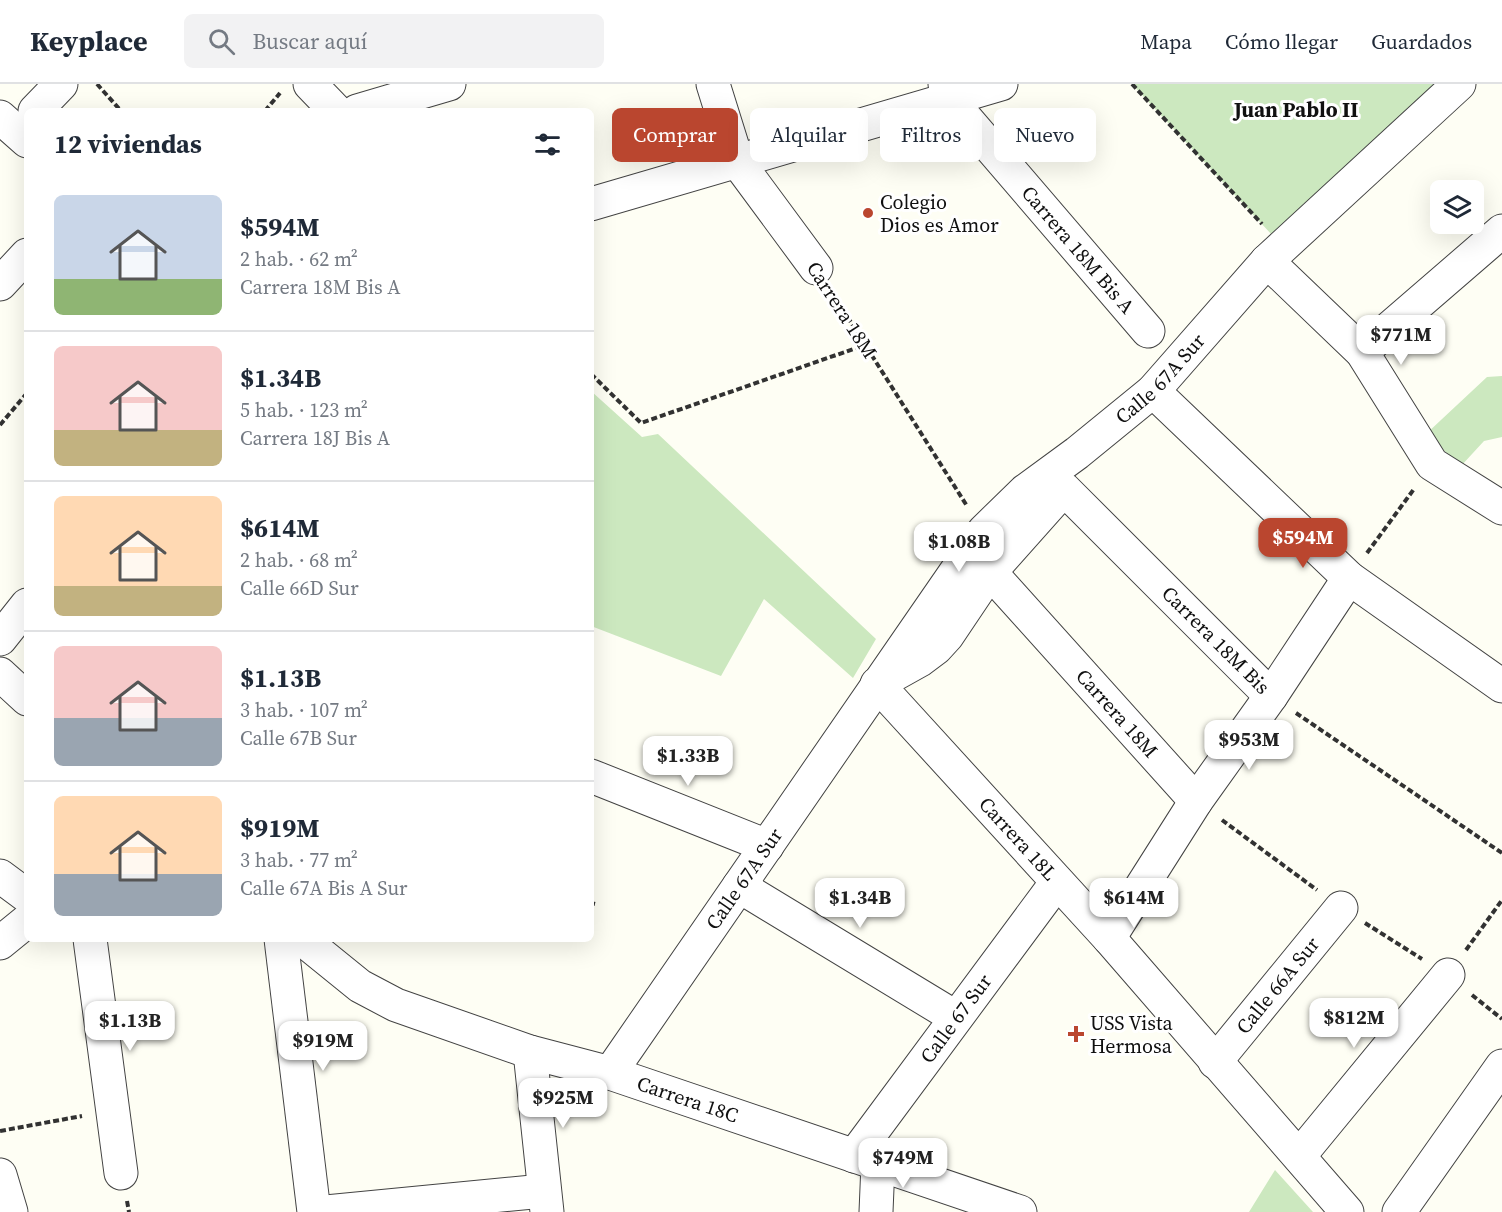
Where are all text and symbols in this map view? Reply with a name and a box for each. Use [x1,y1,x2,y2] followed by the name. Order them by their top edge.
[184,14,604,68] search box
[30,22,148,60] text: Keyplace
[205,25,238,58] icon: search
[253,26,367,56] text: Buscar aquí
[1140,27,1192,56] text: Mapa
[1225,27,1338,56] text: Cómo llegar
[1371,27,1472,56] text: Guardados
[1232,95,1358,124] district label: Juan Pablo II
[612,108,738,162] chip: Comprar
[750,108,868,162] chip: Alquilar
[880,108,982,162] chip: Filtros
[994,108,1096,162] chip: Nuevo
[54,126,202,162] text: 12 viviendas
[531,128,564,161] icon: filters
[1015,180,1142,320] street label: Carrera 18M Bis A
[1430,180,1484,234] map controls
[1430,180,1484,234] button: layers
[880,188,999,239] place label: Colegio Dios es Amor
[861,206,875,220] marker: Colegio Dios es Amor
[240,209,320,245] text: $594M
[102,219,174,291] icon: home
[240,245,358,273] text: 2 hab. · 62 m²
[800,256,884,364] street label: Carrera 18M
[240,273,401,301] text: Carrera 18M Bis A
[1359,315,1443,366] pin: $771M
[1370,320,1432,348] text: $771M
[1109,327,1212,430] street label: Calle 67A Sur
[240,360,321,396] text: $1.34B
[102,370,174,442] icon: home
[240,396,368,424] text: 5 hab. · 123 m²
[240,424,390,452] text: Carrera 18J Bis A
[240,510,320,546] text: $614M
[1261,518,1345,569] pin: $594M
[102,520,174,592] icon: home
[910,522,1008,573] pin: $1.08B
[1272,523,1334,551] text: $594M
[928,527,990,555] text: $1.08B
[240,546,358,574] text: 2 hab. · 68 m²
[240,574,359,602] text: Calle 66D Sur
[1156,580,1276,700] street label: Carrera 18M Bis
[240,660,321,696] text: $1.13B
[1070,663,1165,764] street label: Carrera 18M
[102,670,174,742] icon: home
[240,696,368,724] text: 3 hab. · 107 m²
[1207,720,1291,771] pin: $953M
[240,724,357,752] text: Calle 67B Sur
[1218,725,1280,753] text: $953M
[639,736,737,787] pin: $1.33B
[657,741,719,769] text: $1.33B
[973,791,1064,887] street label: Carrera 18L
[240,810,320,846] text: $919M
[102,820,174,892] icon: home
[699,822,789,935] street label: Calle 67A Sur
[240,846,358,874] text: 3 hab. · 77 m²
[240,874,408,902] text: Calle 67A Bis A Sur
[811,878,909,929] pin: $1.34B
[1092,878,1176,929] pin: $614M
[829,883,891,911] text: $1.34B
[1103,883,1165,911] text: $614M
[1230,931,1326,1040] street label: Calle 66A Sur
[913,968,998,1069] street label: Calle 67 Sur
[1312,998,1396,1049] pin: $812M
[81,1001,179,1052] pin: $1.13B
[1323,1003,1385,1031] text: $812M
[99,1006,161,1034] text: $1.13B
[1090,1009,1173,1060] place label: USS Vista Hermosa
[281,1021,365,1072] pin: $919M
[1067,1025,1085,1043] marker: USS Vista Hermosa
[292,1026,354,1054] text: $919M
[633,1069,742,1129] street label: Carrera 18C
[521,1078,605,1129] pin: $925M
[532,1083,594,1111] text: $925M
[861,1138,945,1189] pin: $749M
[872,1143,934,1171] text: $749M

